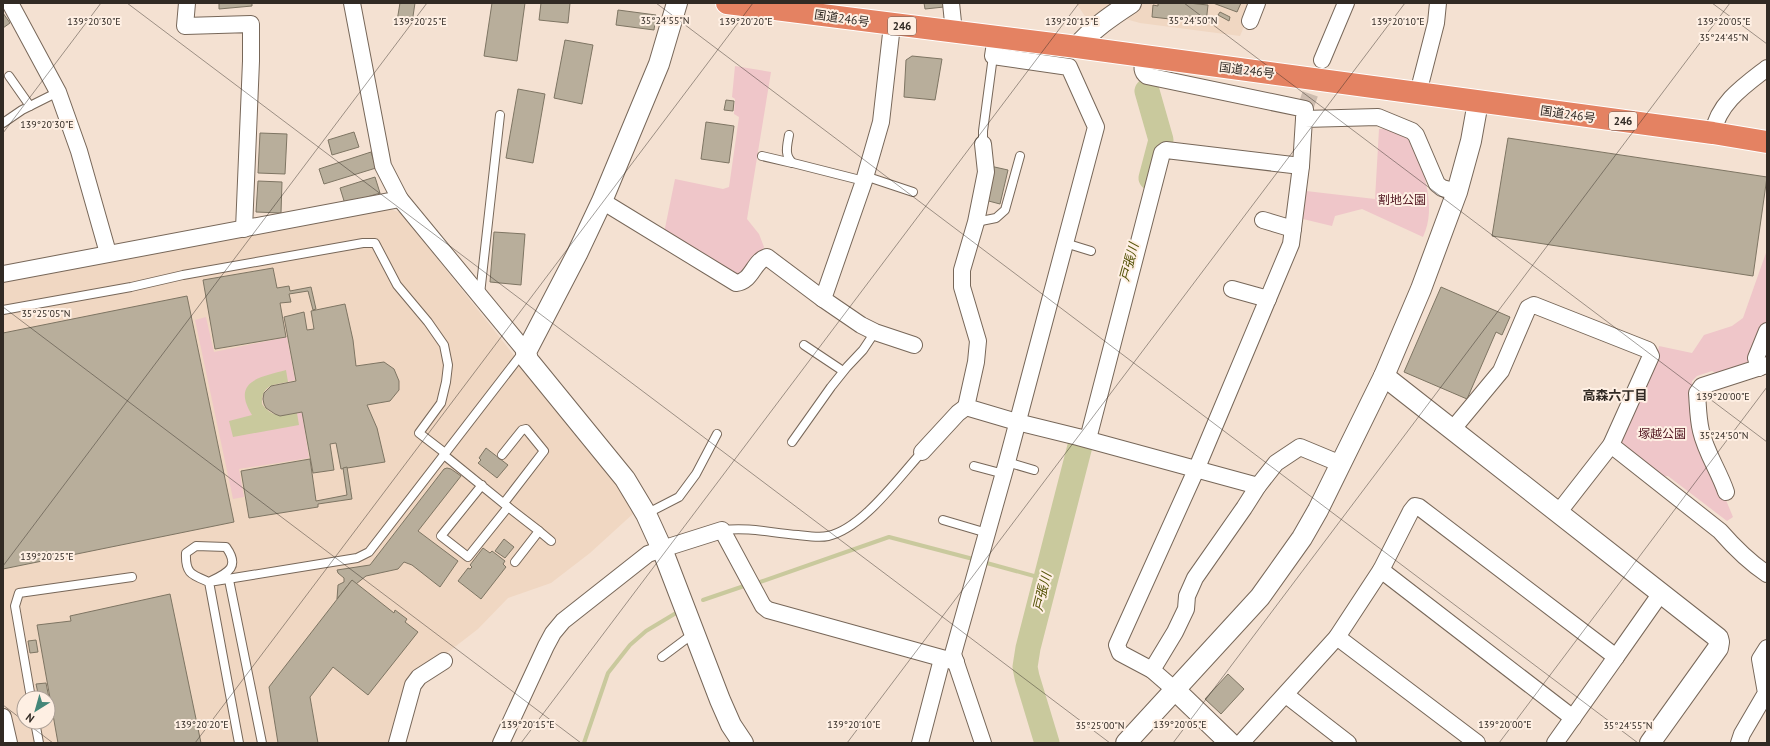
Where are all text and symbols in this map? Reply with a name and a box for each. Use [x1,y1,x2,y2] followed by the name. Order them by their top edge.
[813,7,871,29] street label: 国道246号
[640,14,690,27] text: 35°24'55"N
[1168,14,1218,27] text: 35°24'50"N
[67,15,121,28] text: 139°20'30"E
[393,15,447,28] text: 139°20'25"E
[719,15,773,28] text: 139°20'20"E
[1045,15,1099,28] text: 139°20'15"E
[1371,15,1425,28] text: 139°20'10"E
[1697,15,1751,28] text: 139°20'05"E
[888,17,916,35] road number: 246
[1699,31,1749,44] text: 35°24'45"N
[1218,59,1276,81] street label: 国道246号
[1539,103,1597,125] street label: 国道246号
[1609,112,1637,130] road number: 246
[20,118,74,131] text: 139°20'30"E
[1378,192,1426,207] park label: 割地公園
[1116,239,1143,283] water label: 戸張川
[21,307,71,320] text: 35°25'05"N
[1582,387,1648,404] district label: 高森六丁目
[1696,390,1750,403] text: 139°20'00"E
[1638,426,1686,441] park label: 塚越公園
[1699,429,1749,442] text: 35°24'50"N
[20,550,74,563] text: 139°20'25"E
[1029,569,1055,613] water label: 戸張川
[16,690,56,730] north arrow
[23,710,37,726] text: N
[175,718,229,731] text: 139°20'20"E
[501,718,555,731] text: 139°20'15"E
[827,718,881,731] text: 139°20'10"E
[1153,718,1207,731] text: 139°20'05"E
[1478,718,1532,731] text: 139°20'00"E
[1075,719,1125,732] text: 35°25'00"N
[1603,719,1653,732] text: 35°24'55"N

